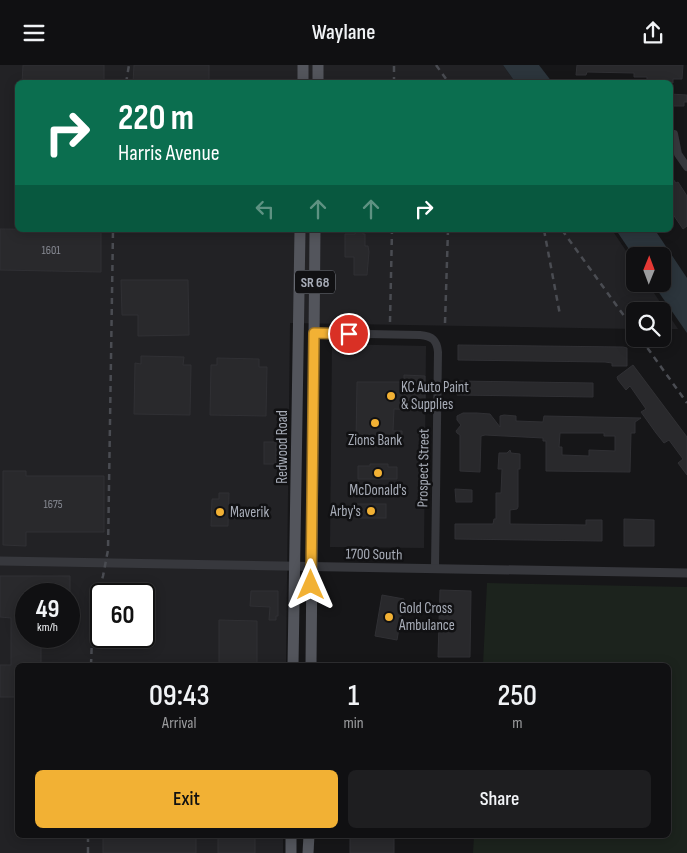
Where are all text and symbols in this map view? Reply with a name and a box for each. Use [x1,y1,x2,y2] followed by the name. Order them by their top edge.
[20,19,48,47] icon: menu
[312,19,375,46] text: Waylane
[639,19,667,47] icon: share
[118,97,194,140] text: 220 m
[35,100,100,165] icon: right
[118,140,220,167] text: Harris Avenue
[251,195,279,223] icon: left
[304,195,332,223] icon: ahead
[357,195,385,223] icon: ahead
[410,195,438,223] icon: right
[41,243,61,258] house number: 1601
[626,247,671,293] north arrow
[626,247,671,347] map controls
[295,271,335,293] road number: SR 68
[626,302,671,347] button: search
[328,313,370,355] pin
[335,320,363,348] icon: arrive
[401,378,469,414] place label: KC Auto Paint & Supplies
[385,390,397,402] marker: KC Auto Paint & Supplies
[273,410,292,484] street label: Redwood Road
[369,417,381,429] marker: Zions Bank
[413,428,434,508] street label: Prospect Street
[348,431,402,450] place label: Zions Bank
[372,467,384,479] marker: McDonald's
[349,481,407,500] place label: McDonald's
[43,497,63,512] house number: 1675
[329,502,361,521] place label: Arby's
[230,503,269,522] place label: Maverik
[365,505,377,517] marker: Arby's
[214,506,226,518] marker: Maverik
[345,545,403,564] street label: 1700 South
[284,558,336,610] position arrow
[90,583,155,648] speed limit sign: 60
[36,594,59,625] text: 49
[398,599,455,635] place label: Gold Cross Ambulance
[383,611,395,623] marker: Gold Cross Ambulance
[37,620,58,635] text: km/h
[149,678,210,714] text: 09:43
[348,678,359,714] text: 1
[498,678,537,714] text: 250
[162,714,196,733] text: Arrival
[344,714,364,733] text: min
[512,714,522,733] text: m
[35,770,338,828] button: Exit
[348,770,651,828] button: Share

